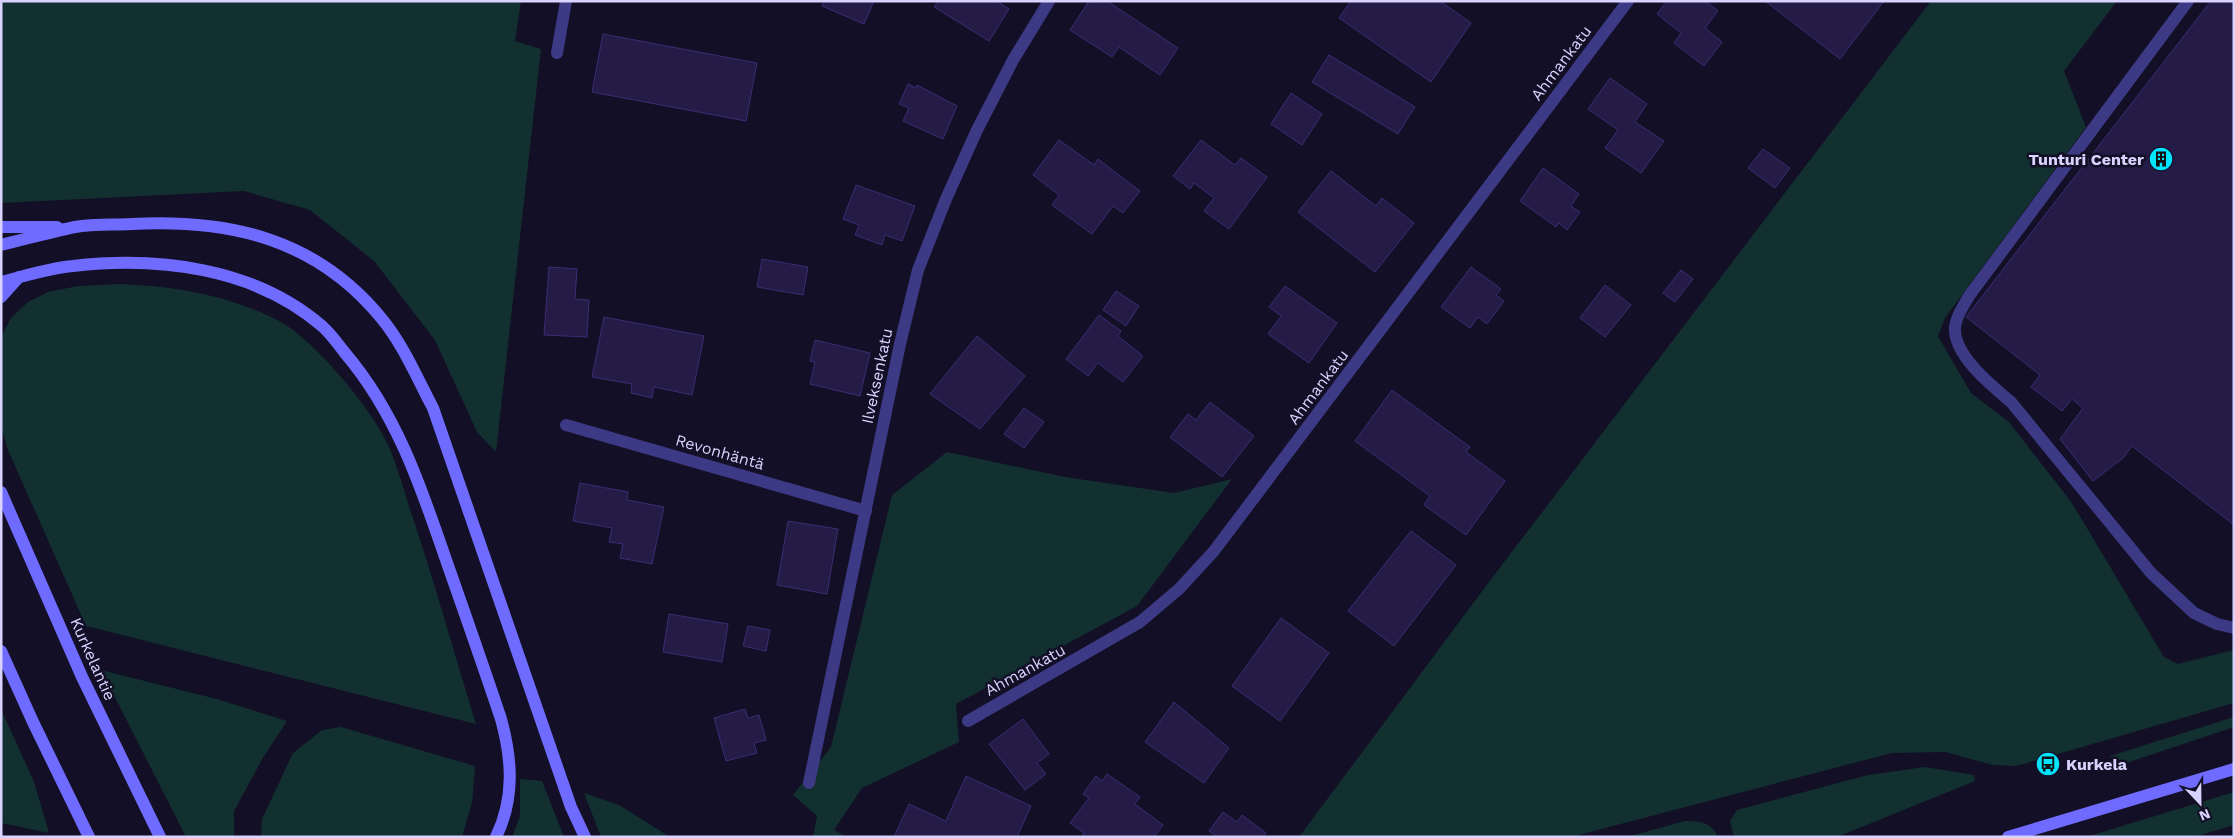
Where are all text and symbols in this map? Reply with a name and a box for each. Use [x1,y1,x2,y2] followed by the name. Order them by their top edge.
[1527,22,1595,104] street label: Ahmankatu
[2148,146,2174,172] building icon: Tunturi Center
[2029,150,2144,169] place label: Tunturi Center
[858,326,896,426] street label: Ilveksenkatu
[1284,346,1352,428] street label: Ahmankatu
[673,430,767,474] street label: Revonhäntä
[66,615,120,703] street label: Kurkelantie
[982,640,1068,700] street label: Ahmankatu
[2035,751,2061,777] bus stop icon: Kurkela
[2066,755,2128,774] place label: Kurkela
[2175,778,2225,828] north arrow
[2197,806,2213,824] text: N

